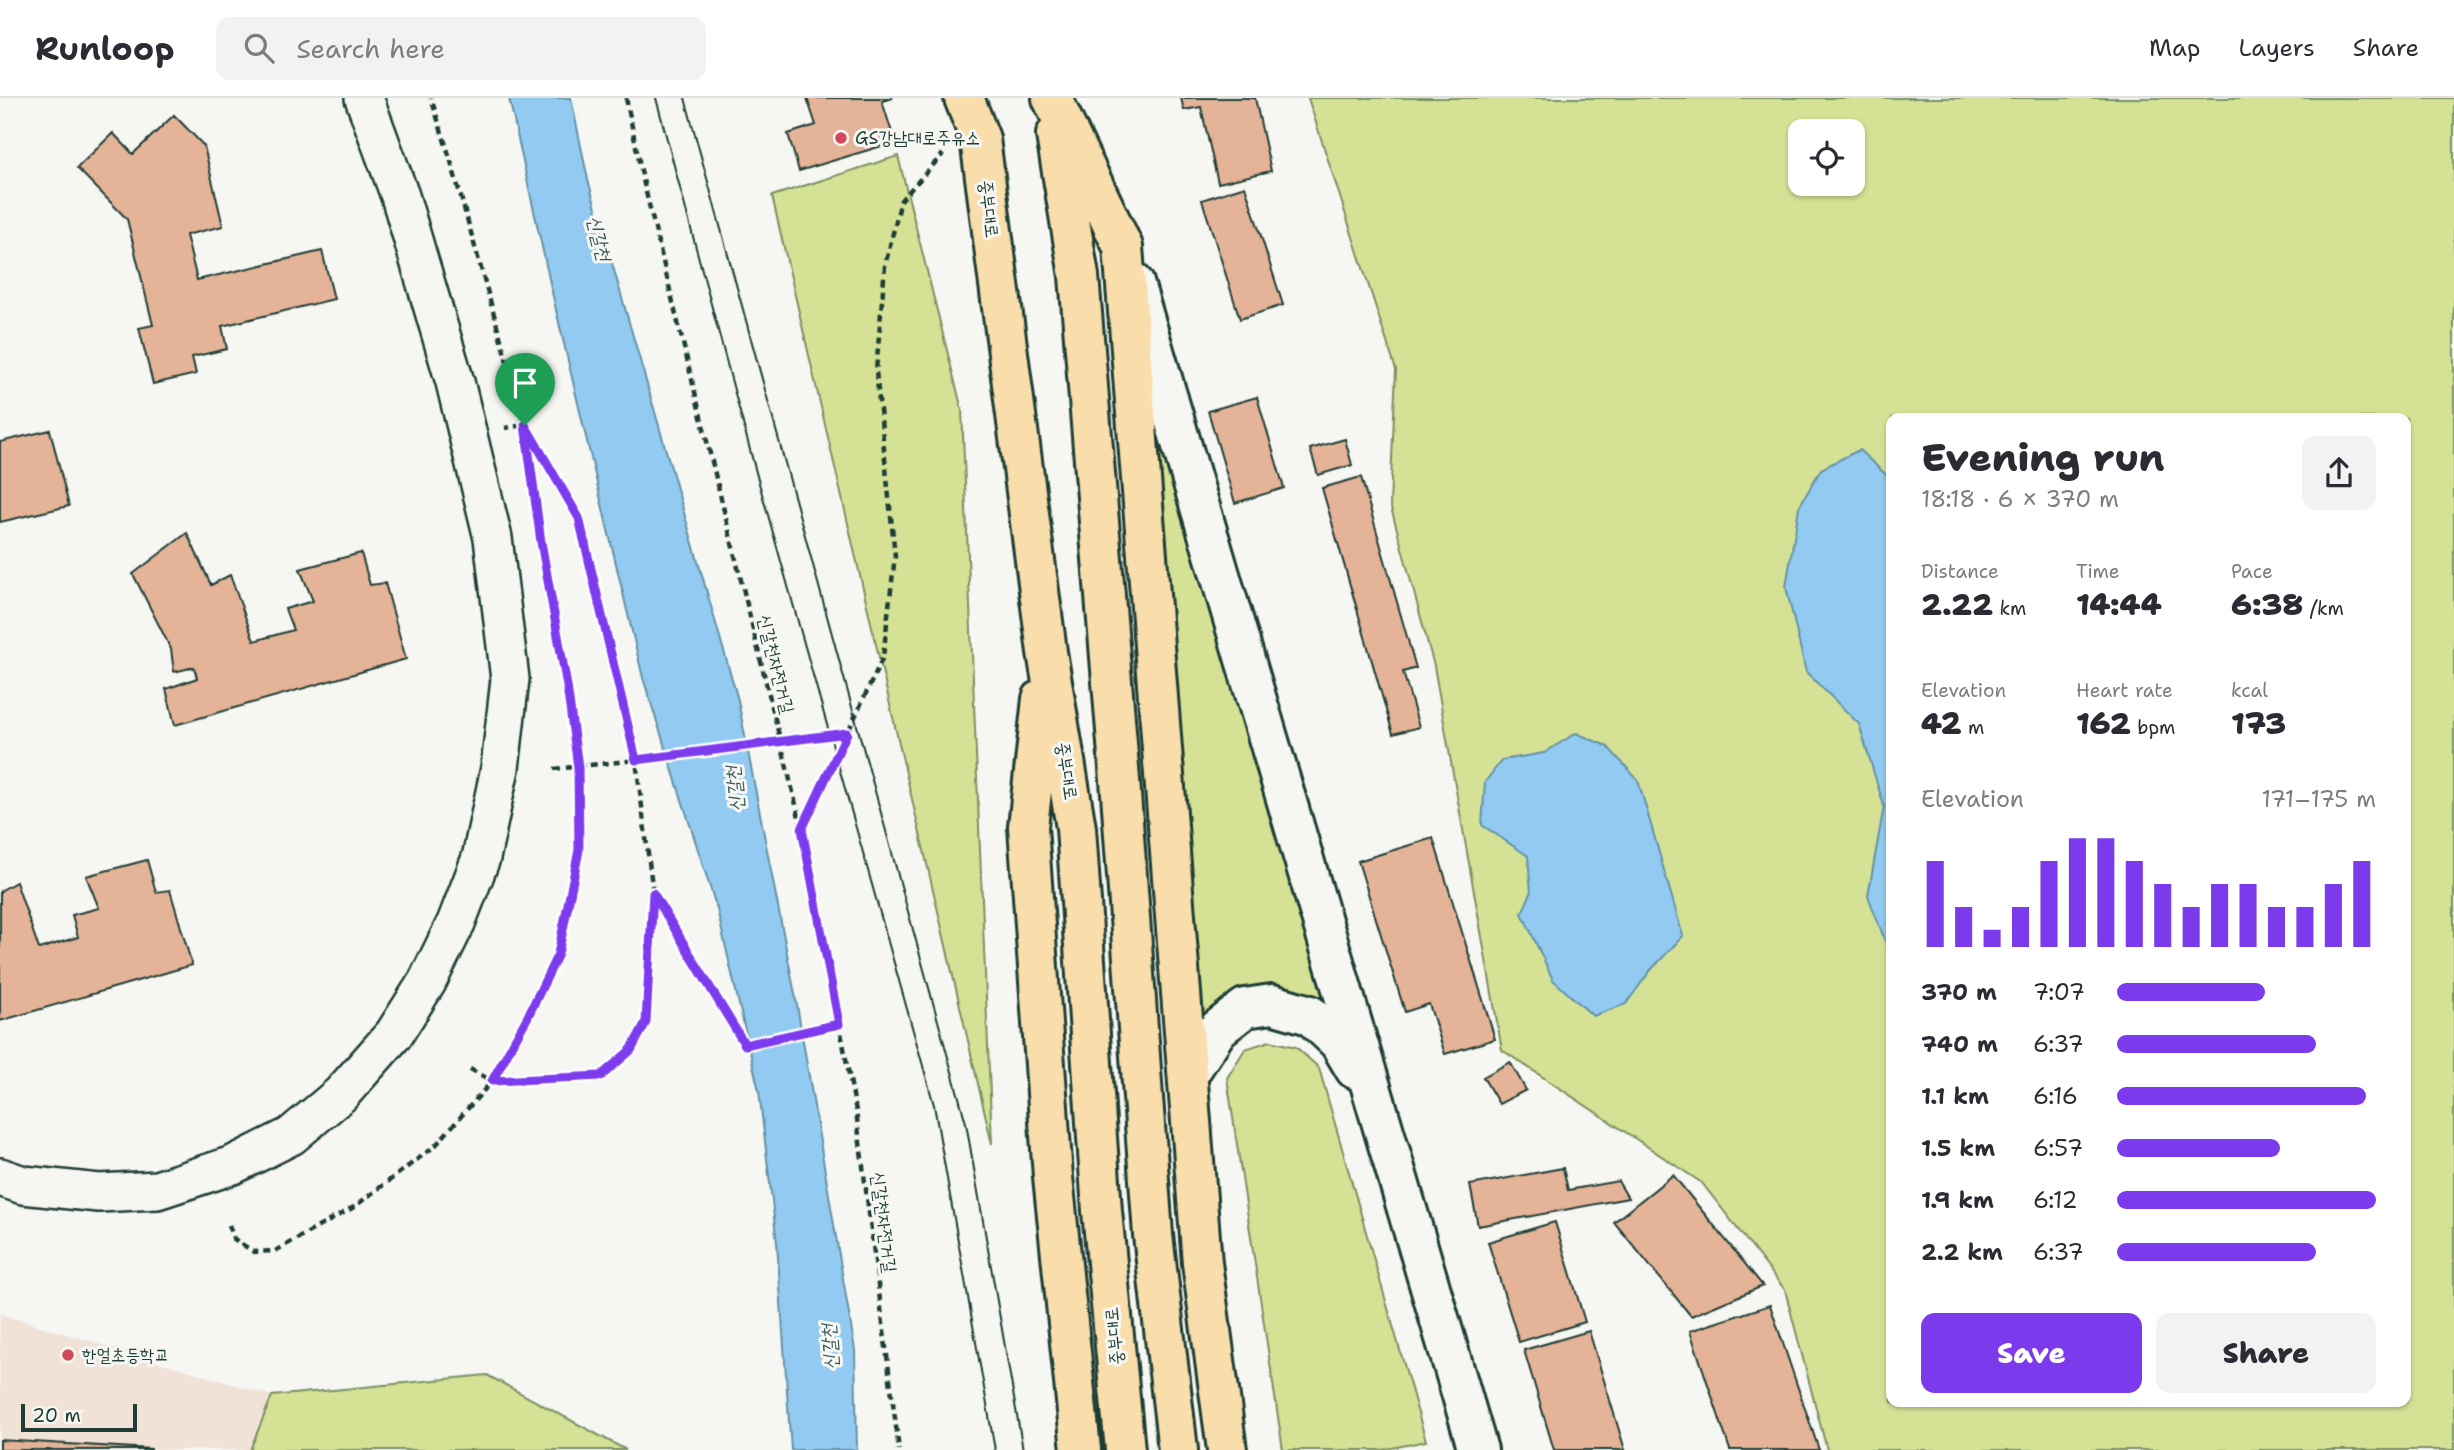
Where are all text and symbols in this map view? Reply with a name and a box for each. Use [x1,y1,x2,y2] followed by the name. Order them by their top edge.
[216,17,706,80] search box
[35,26,174,71] text: Runloop
[240,29,278,67] icon: search
[296,31,445,66] text: Search here
[2149,32,2200,64] text: Map
[2238,32,2315,64] text: Layers
[2353,32,2419,64] text: Share
[1788,119,1865,196] map controls
[1788,119,1865,196] button: locate
[855,126,980,150] place label: GS강남대로주유소
[833,130,849,146] marker: GS강남대로주유소
[974,179,1004,239] street label: 중부대로
[582,213,618,265] water label: 신갈천
[495,353,555,425] pin
[506,364,544,402] icon: arrive
[1921,432,2164,483] text: Evening run
[2302,436,2376,510] button: share
[1921,484,2119,514] text: 18:18 · 6 × 370 m
[1921,559,1999,584] text: Distance
[2076,559,2120,584] text: Time
[2231,559,2273,584] text: Pace
[1921,584,1993,625] text: 2.22
[2076,584,2162,625] text: 14:44
[2231,584,2303,625] text: 6:38
[1993,596,2026,621] text: km
[2303,596,2344,621] text: /km
[752,612,800,717] street label: 신갈천자전거길
[1921,678,2006,703] text: Elevation
[2076,678,2173,703] text: Heart rate
[2231,678,2268,703] text: kcal
[1921,703,1962,744] text: 42
[2076,703,2131,744] text: 162
[2231,703,2286,744] text: 173
[1962,715,1984,740] text: m
[2131,715,2175,740] text: bpm
[1051,741,1083,801] street label: 중부대로
[719,763,749,813] water label: 신갈천
[1921,784,2024,814] text: Elevation
[2262,784,2376,814] text: 171–175 m
[1921,977,1997,1007] text: 370 m
[2033,977,2085,1007] text: 7:07
[1921,1029,1998,1059] text: 740 m
[2033,1029,2084,1059] text: 6:37
[1921,1081,1989,1111] text: 1.1 km
[2033,1081,2078,1111] text: 6:16
[1921,1133,1995,1163] text: 1.5 km
[2033,1133,2083,1163] text: 6:57
[866,1170,902,1274] street label: 신갈천자전거길
[1921,1185,1994,1215] text: 1.9 km
[2033,1185,2078,1215] text: 6:12
[1921,1237,2003,1267] text: 2.2 km
[2033,1237,2084,1267] text: 6:37
[1099,1306,1129,1366] street label: 중부대로
[1921,1313,2142,1393] button: Save
[2156,1313,2376,1393] button: Share
[815,1322,844,1371] water label: 신갈천
[82,1343,169,1367] place label: 한얼초등학교
[60,1347,76,1363] marker: 한얼초등학교
[21,1401,136,1433] scale bar
[32,1403,81,1428] text: 20 m

